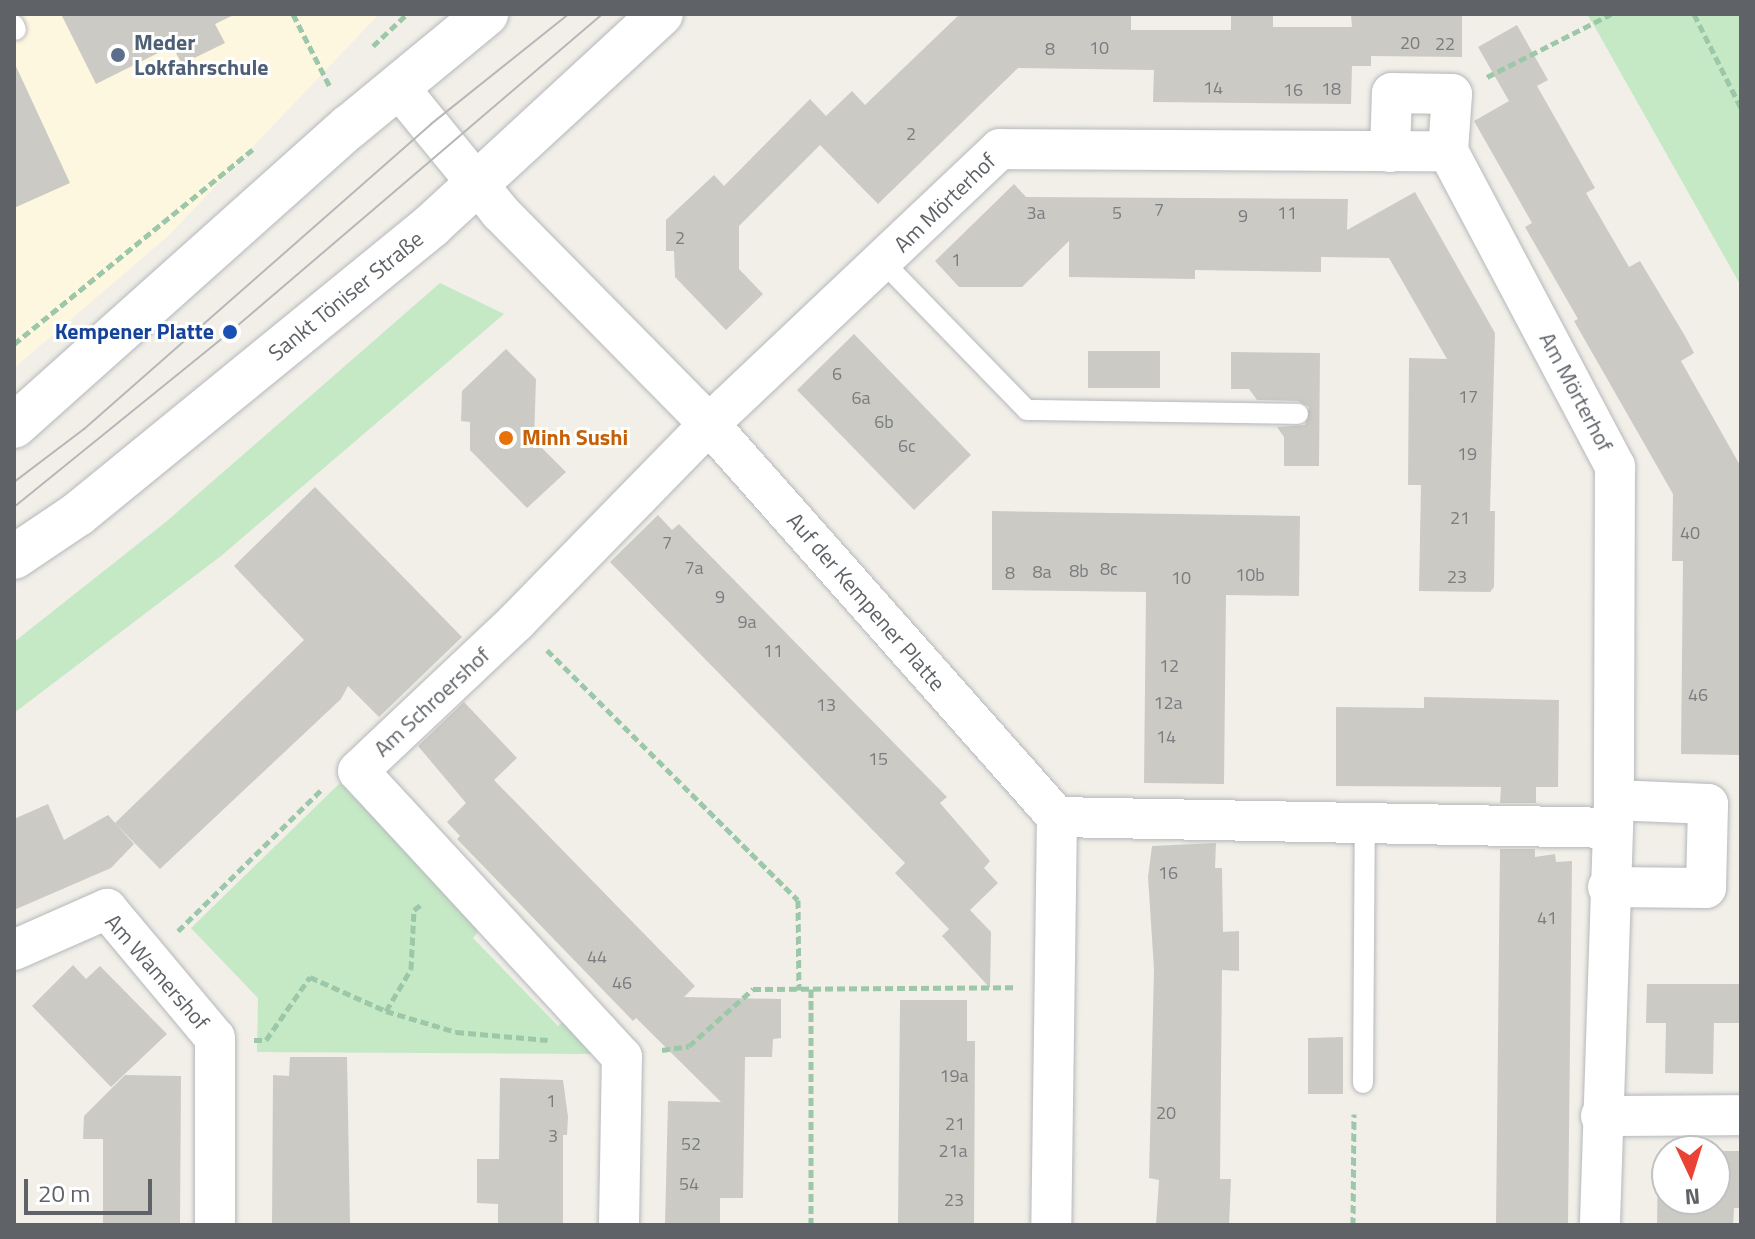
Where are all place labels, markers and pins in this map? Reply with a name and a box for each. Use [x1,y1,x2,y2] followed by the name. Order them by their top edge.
[134,29,269,80] place label: Meder Lokfahrschule
[109,46,127,64] marker: Meder Lokfahrschule
[55,319,214,345] place label: Kempener Platte
[221,323,239,341] marker: Kempener Platte
[522,425,628,451] place label: Minh Sushi
[497,429,515,447] marker: Minh Sushi

